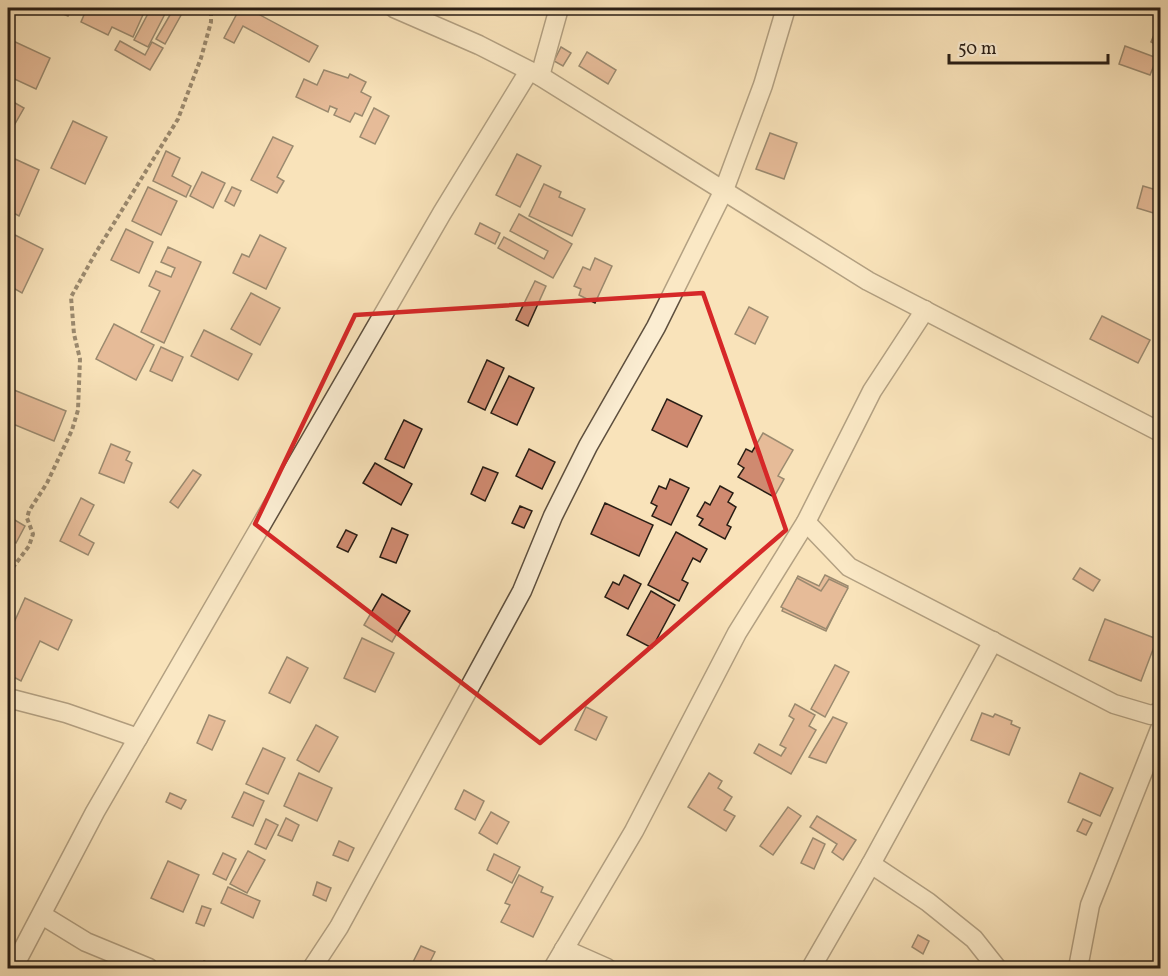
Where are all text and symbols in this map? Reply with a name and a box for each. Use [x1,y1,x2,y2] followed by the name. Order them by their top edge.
[949,27,1108,65] scale bar
[958,37,997,62] text: 50 m

